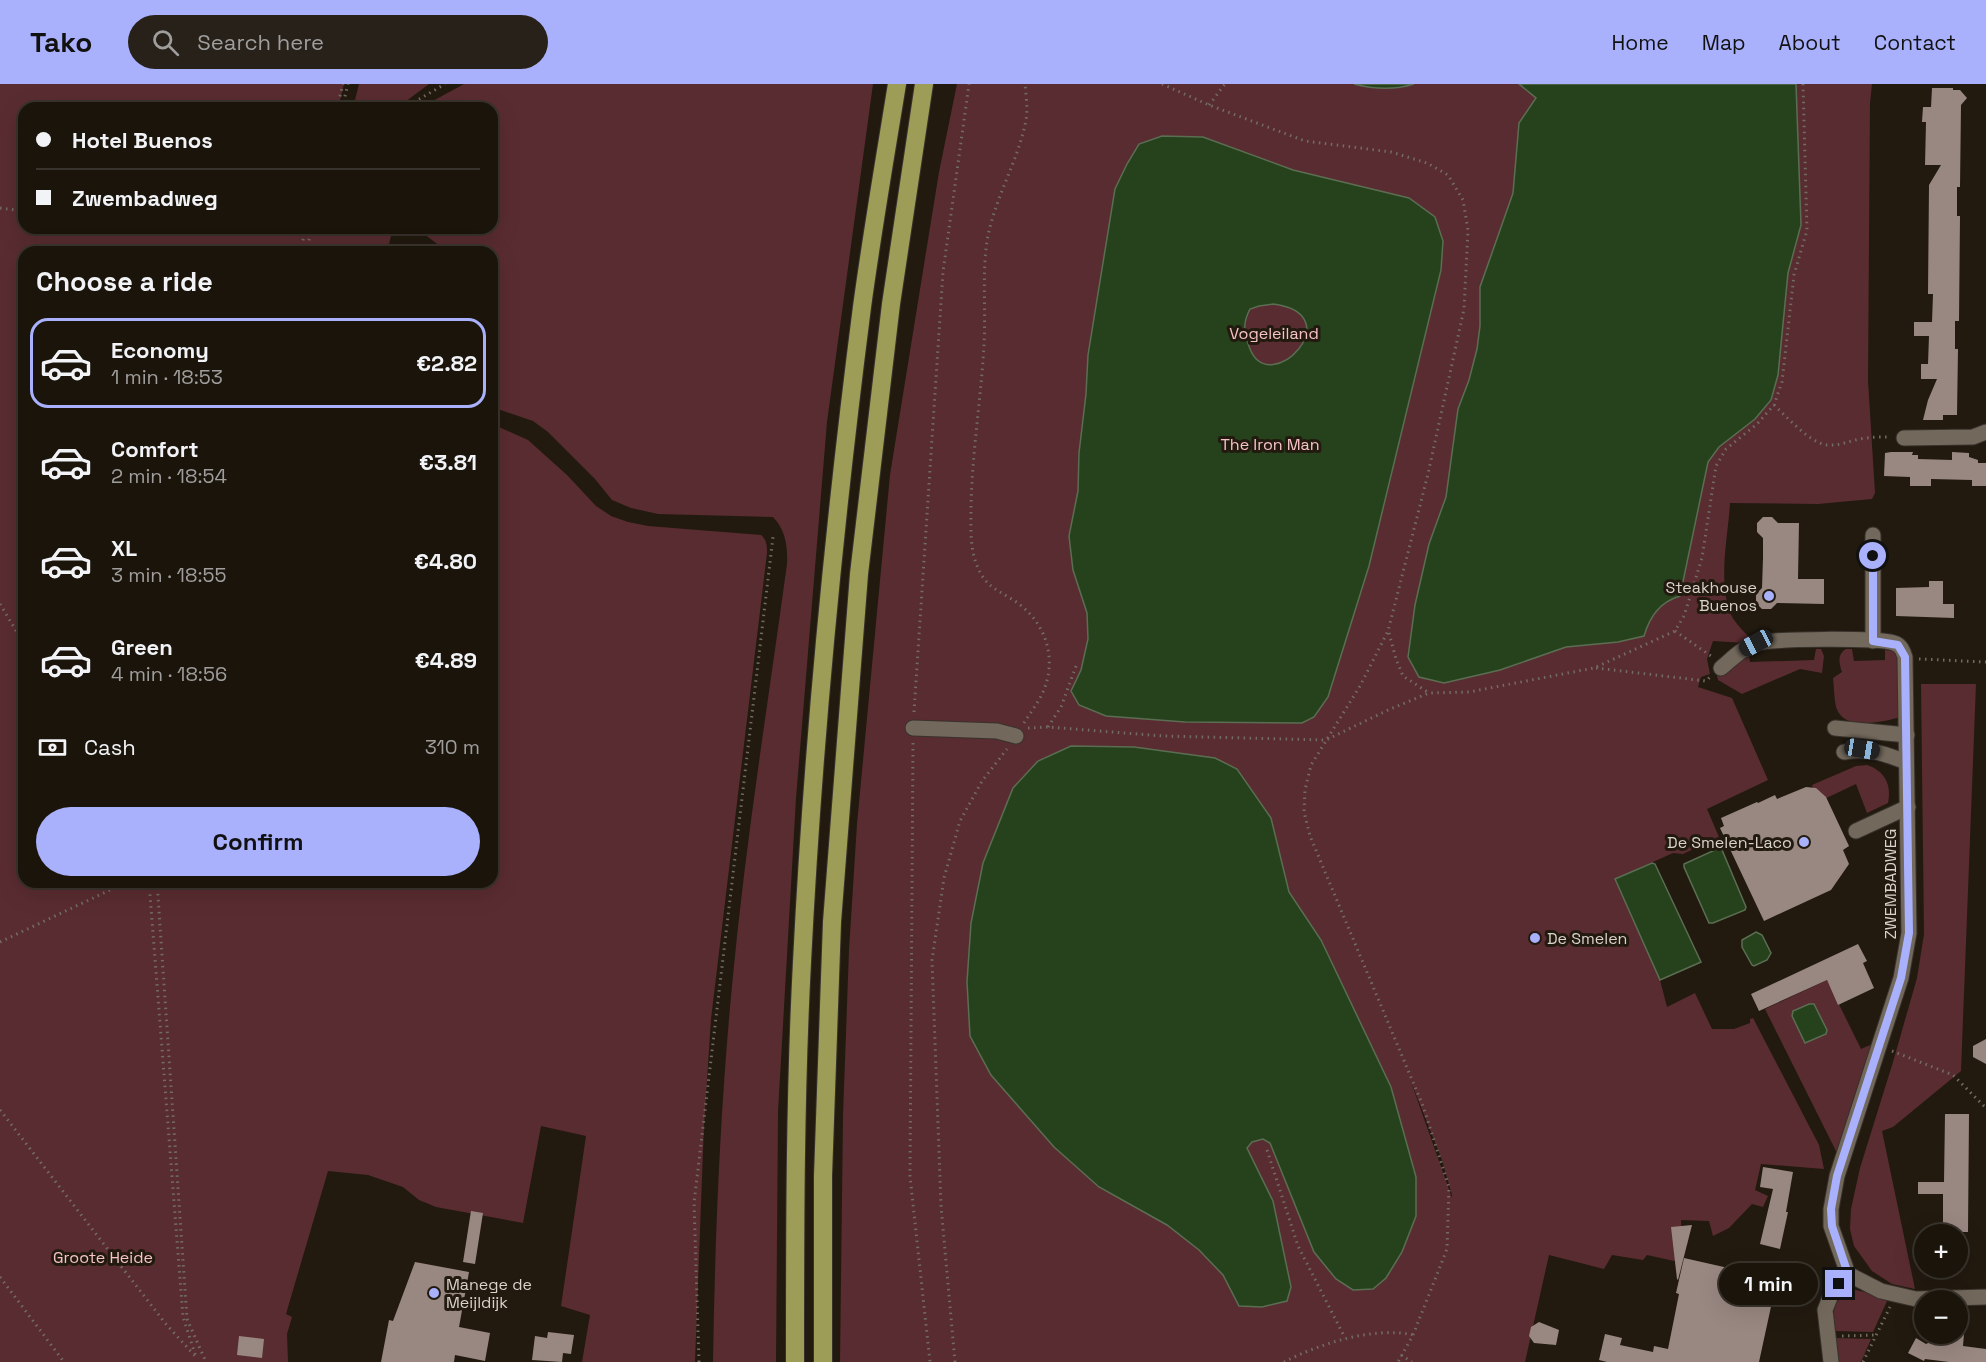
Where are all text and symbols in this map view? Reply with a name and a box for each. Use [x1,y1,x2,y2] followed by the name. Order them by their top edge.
[128,15,548,69] search box
[30,24,92,60] text: Tako
[149,26,182,59] icon: search
[197,28,324,56] text: Search here
[1611,29,1669,56] text: Home
[1702,29,1746,56] text: Map
[1779,29,1841,56] text: About
[1874,29,1956,56] text: Contact
[72,126,213,154] text: Hotel Buenos
[72,184,218,212] text: Zwembadweg
[36,264,213,299] text: Choose a ride
[1229,323,1319,344] park label: Vogeleiland
[39,336,93,390] icon: car
[111,336,209,364] text: Economy
[416,349,477,377] text: €2.82
[111,364,223,390] text: 1 min · 18:53
[1220,434,1320,455] park label: The Iron Man
[39,435,93,489] icon: car
[111,435,199,463] text: Comfort
[419,448,477,476] text: €3.81
[111,463,227,489] text: 2 min · 18:54
[39,534,93,588] icon: car
[111,534,137,562] text: XL
[1859,542,1886,569] route start
[414,547,477,575] text: €4.80
[111,562,226,588] text: 3 min · 18:55
[1665,577,1757,616] place label: Steakhouse Buenos
[1762,589,1776,603] marker: Steakhouse Buenos
[1736,627,1776,659] car
[39,633,93,687] icon: car
[111,633,173,661] text: Green
[415,646,477,674] text: €4.89
[111,661,227,687] text: 4 min · 18:56
[36,731,69,764] icon: cash
[84,733,136,761] text: Cash
[425,734,480,760] text: 310 m
[1843,737,1881,761] car
[36,807,480,876] button: Confirm
[1880,829,1901,939] street label: ZWEMBADWEG
[1667,832,1792,853] place label: De Smelen-Laco
[1797,835,1811,849] marker: De Smelen-Laco
[1547,928,1627,949] place label: De Smelen
[1528,931,1542,945] marker: De Smelen
[1914,1224,1968,1344] map controls
[1914,1224,1968,1278] button: +
[53,1247,153,1268] park label: Groote Heide
[1719,1263,1818,1305] callout: 1 min
[1825,1270,1852,1297] route end
[1744,1271,1793,1297] text: 1 min
[446,1274,532,1313] place label: Manege de Meijldijk
[427,1286,441,1300] marker: Manege de Meijldijk
[1914,1290,1968,1344] button: −

